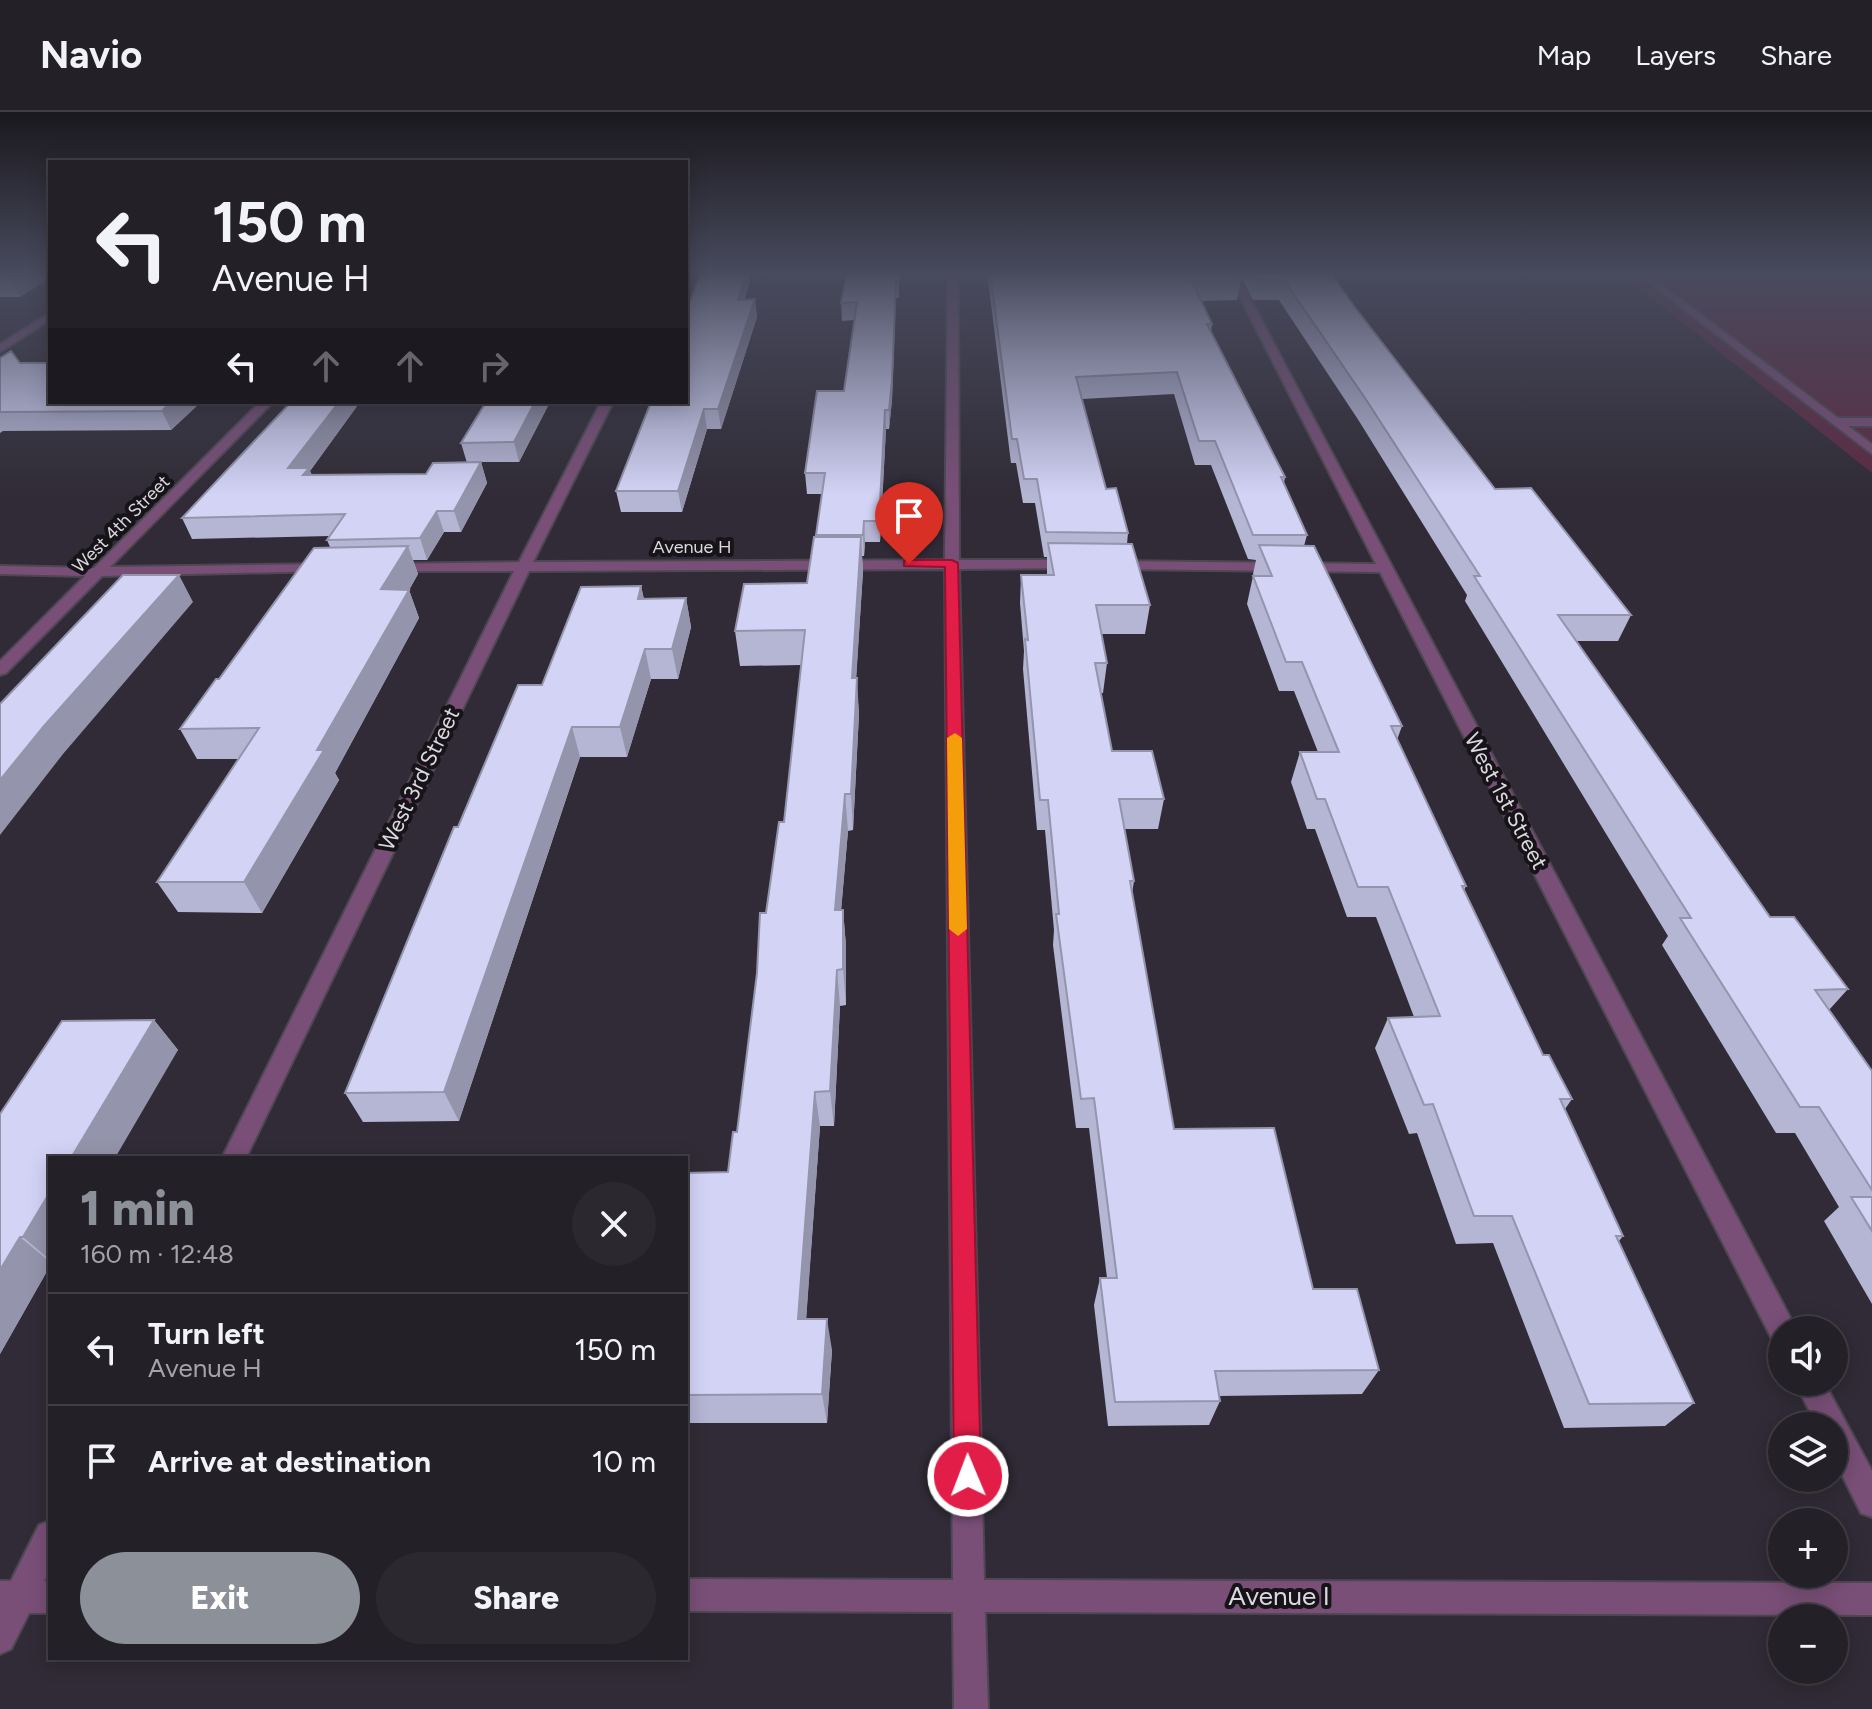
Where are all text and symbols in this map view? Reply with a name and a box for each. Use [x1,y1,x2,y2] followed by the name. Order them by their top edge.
[40,32,142,78] text: Navio
[1537,38,1591,72] text: Map
[1635,38,1716,72] text: Layers
[1760,38,1832,72] text: Share
[212,189,367,256] text: 150 m
[80,192,184,296] icon: left
[212,257,370,300] text: Avenue H
[220,344,264,388] icon: left
[304,344,348,388] icon: ahead
[388,344,432,388] icon: ahead
[472,344,516,388] icon: right
[68,471,174,577] street label: West 4th Street
[875,482,943,564] pin
[887,494,931,538] icon: arrive
[653,536,731,558] street label: Avenue H
[373,703,465,855] street label: West 3rd Street
[1459,728,1553,874] street label: West 1st Street
[80,1179,195,1237] text: 1 min
[572,1182,656,1266] button: close
[80,1238,234,1270] text: 160 m · 12:48
[148,1315,265,1352] text: Turn left
[1768,1316,1848,1684] map controls
[1768,1316,1848,1396] button: sound
[80,1327,124,1371] icon: left
[574,1331,656,1368] text: 150 m
[148,1352,262,1384] text: Avenue H
[1768,1412,1848,1492] button: layers
[926,1434,1010,1518] position arrow
[80,1439,124,1483] icon: arrive
[148,1443,431,1480] text: Arrive at destination
[591,1443,656,1480] text: 10 m
[1768,1508,1848,1588] button: +
[80,1552,360,1644] button: Exit
[376,1552,656,1644] button: Share
[1228,1580,1330,1612] street label: Avenue I
[1768,1604,1848,1684] button: −

